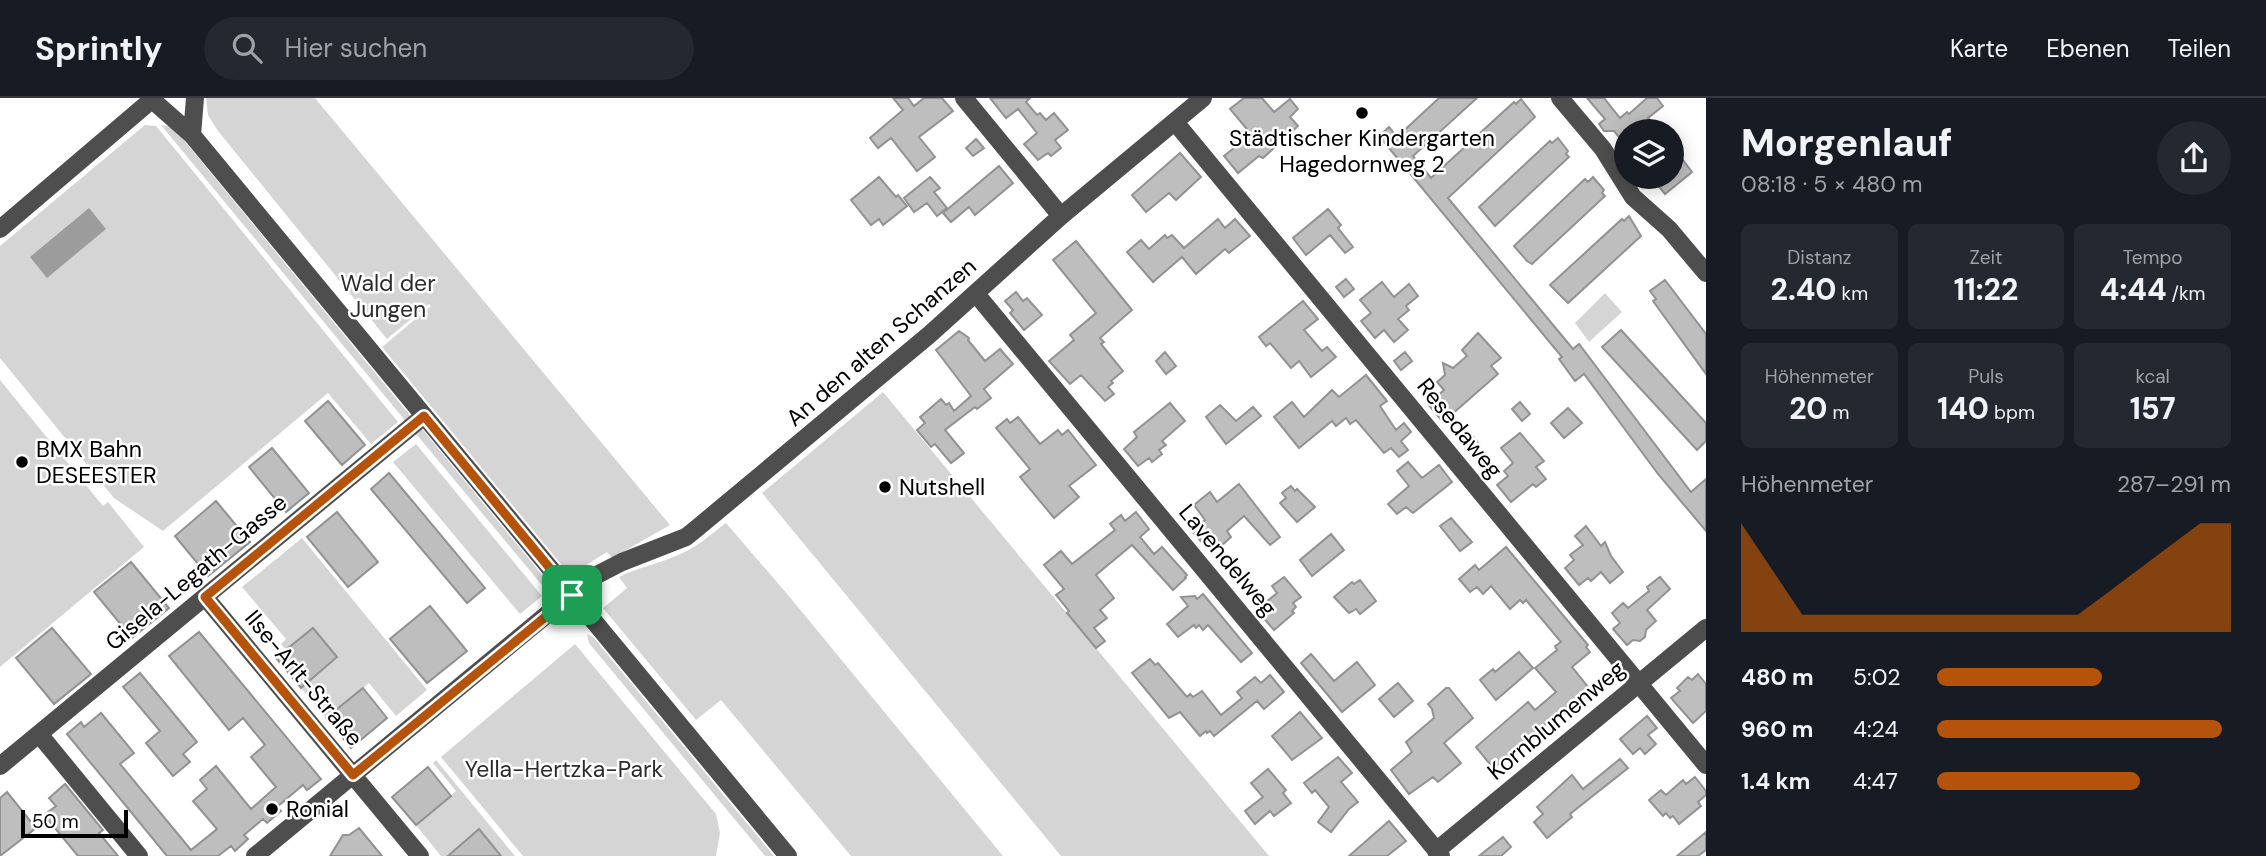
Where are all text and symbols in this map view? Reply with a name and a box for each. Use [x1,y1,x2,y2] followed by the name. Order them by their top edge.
[204,17,694,80] search box
[35,27,162,70] text: Sprintly
[228,29,266,67] icon: search
[284,31,427,65] text: Hier suchen
[1950,33,2008,64] text: Karte
[2046,33,2130,64] text: Ebenen
[2168,33,2231,64] text: Teilen
[1354,105,1370,121] marker: Städtischer Kindergarten Hagedornweg 2
[1741,118,1952,168] text: Morgenlauf
[1614,119,1684,189] map controls
[1614,119,1684,189] button: layers
[2157,121,2231,195] button: share
[1229,123,1495,179] place label: Städtischer Kindergarten Hagedornweg 2
[1741,169,1923,199] text: 08:18 · 5 × 480 m
[1787,245,1851,270] text: Distanz
[1969,245,2003,270] text: Zeit
[2123,245,2183,270] text: Tempo
[780,251,982,433] street label: An den alten Schanzen
[340,268,436,324] park label: Wald der Jungen
[1771,270,1837,309] text: 2.40
[1954,270,2018,309] text: 11:22
[2100,270,2167,309] text: 4:44
[1837,281,1868,306] text: km
[2167,281,2206,306] text: /km
[1765,364,1874,389] text: Höhenmeter
[1968,364,2004,389] text: Puls
[2135,364,2170,389] text: kcal
[1410,372,1510,484] street label: Resedaweg
[1789,389,1828,428] text: 20
[1937,389,1989,428] text: 140
[2130,389,2176,428] text: 157
[1828,400,1850,425] text: m
[1989,400,2035,425] text: bpm
[36,434,157,490] place label: BMX Bahn DESEESTER
[14,454,30,470] marker: BMX Bahn DESEESTER
[1741,469,1873,499] text: Höhenmeter
[2117,469,2231,499] text: 287–291 m
[899,472,985,502] place label: Nutshell
[877,479,893,495] marker: Nutshell
[99,487,293,657] street label: Gisela-Legath-Gasse
[1172,498,1284,622] street label: Lavendelweg
[542,565,602,625] pin
[553,576,591,614] icon: arrive
[238,604,370,752] street label: Ilse-Arlt-Straße
[1481,654,1631,786] street label: Kornblumenweg
[1741,662,1814,692] text: 480 m
[1853,662,1900,692] text: 5:02
[1741,714,1813,744] text: 960 m
[1853,714,1898,744] text: 4:24
[465,754,664,784] park label: Yella-Hertzka-Park
[1741,766,1810,796] text: 1.4 km
[1853,766,1898,796] text: 4:47
[286,794,349,824] place label: Ronial
[264,801,280,817] marker: Ronial
[21,807,128,839] scale bar
[32,809,79,834] text: 50 m

